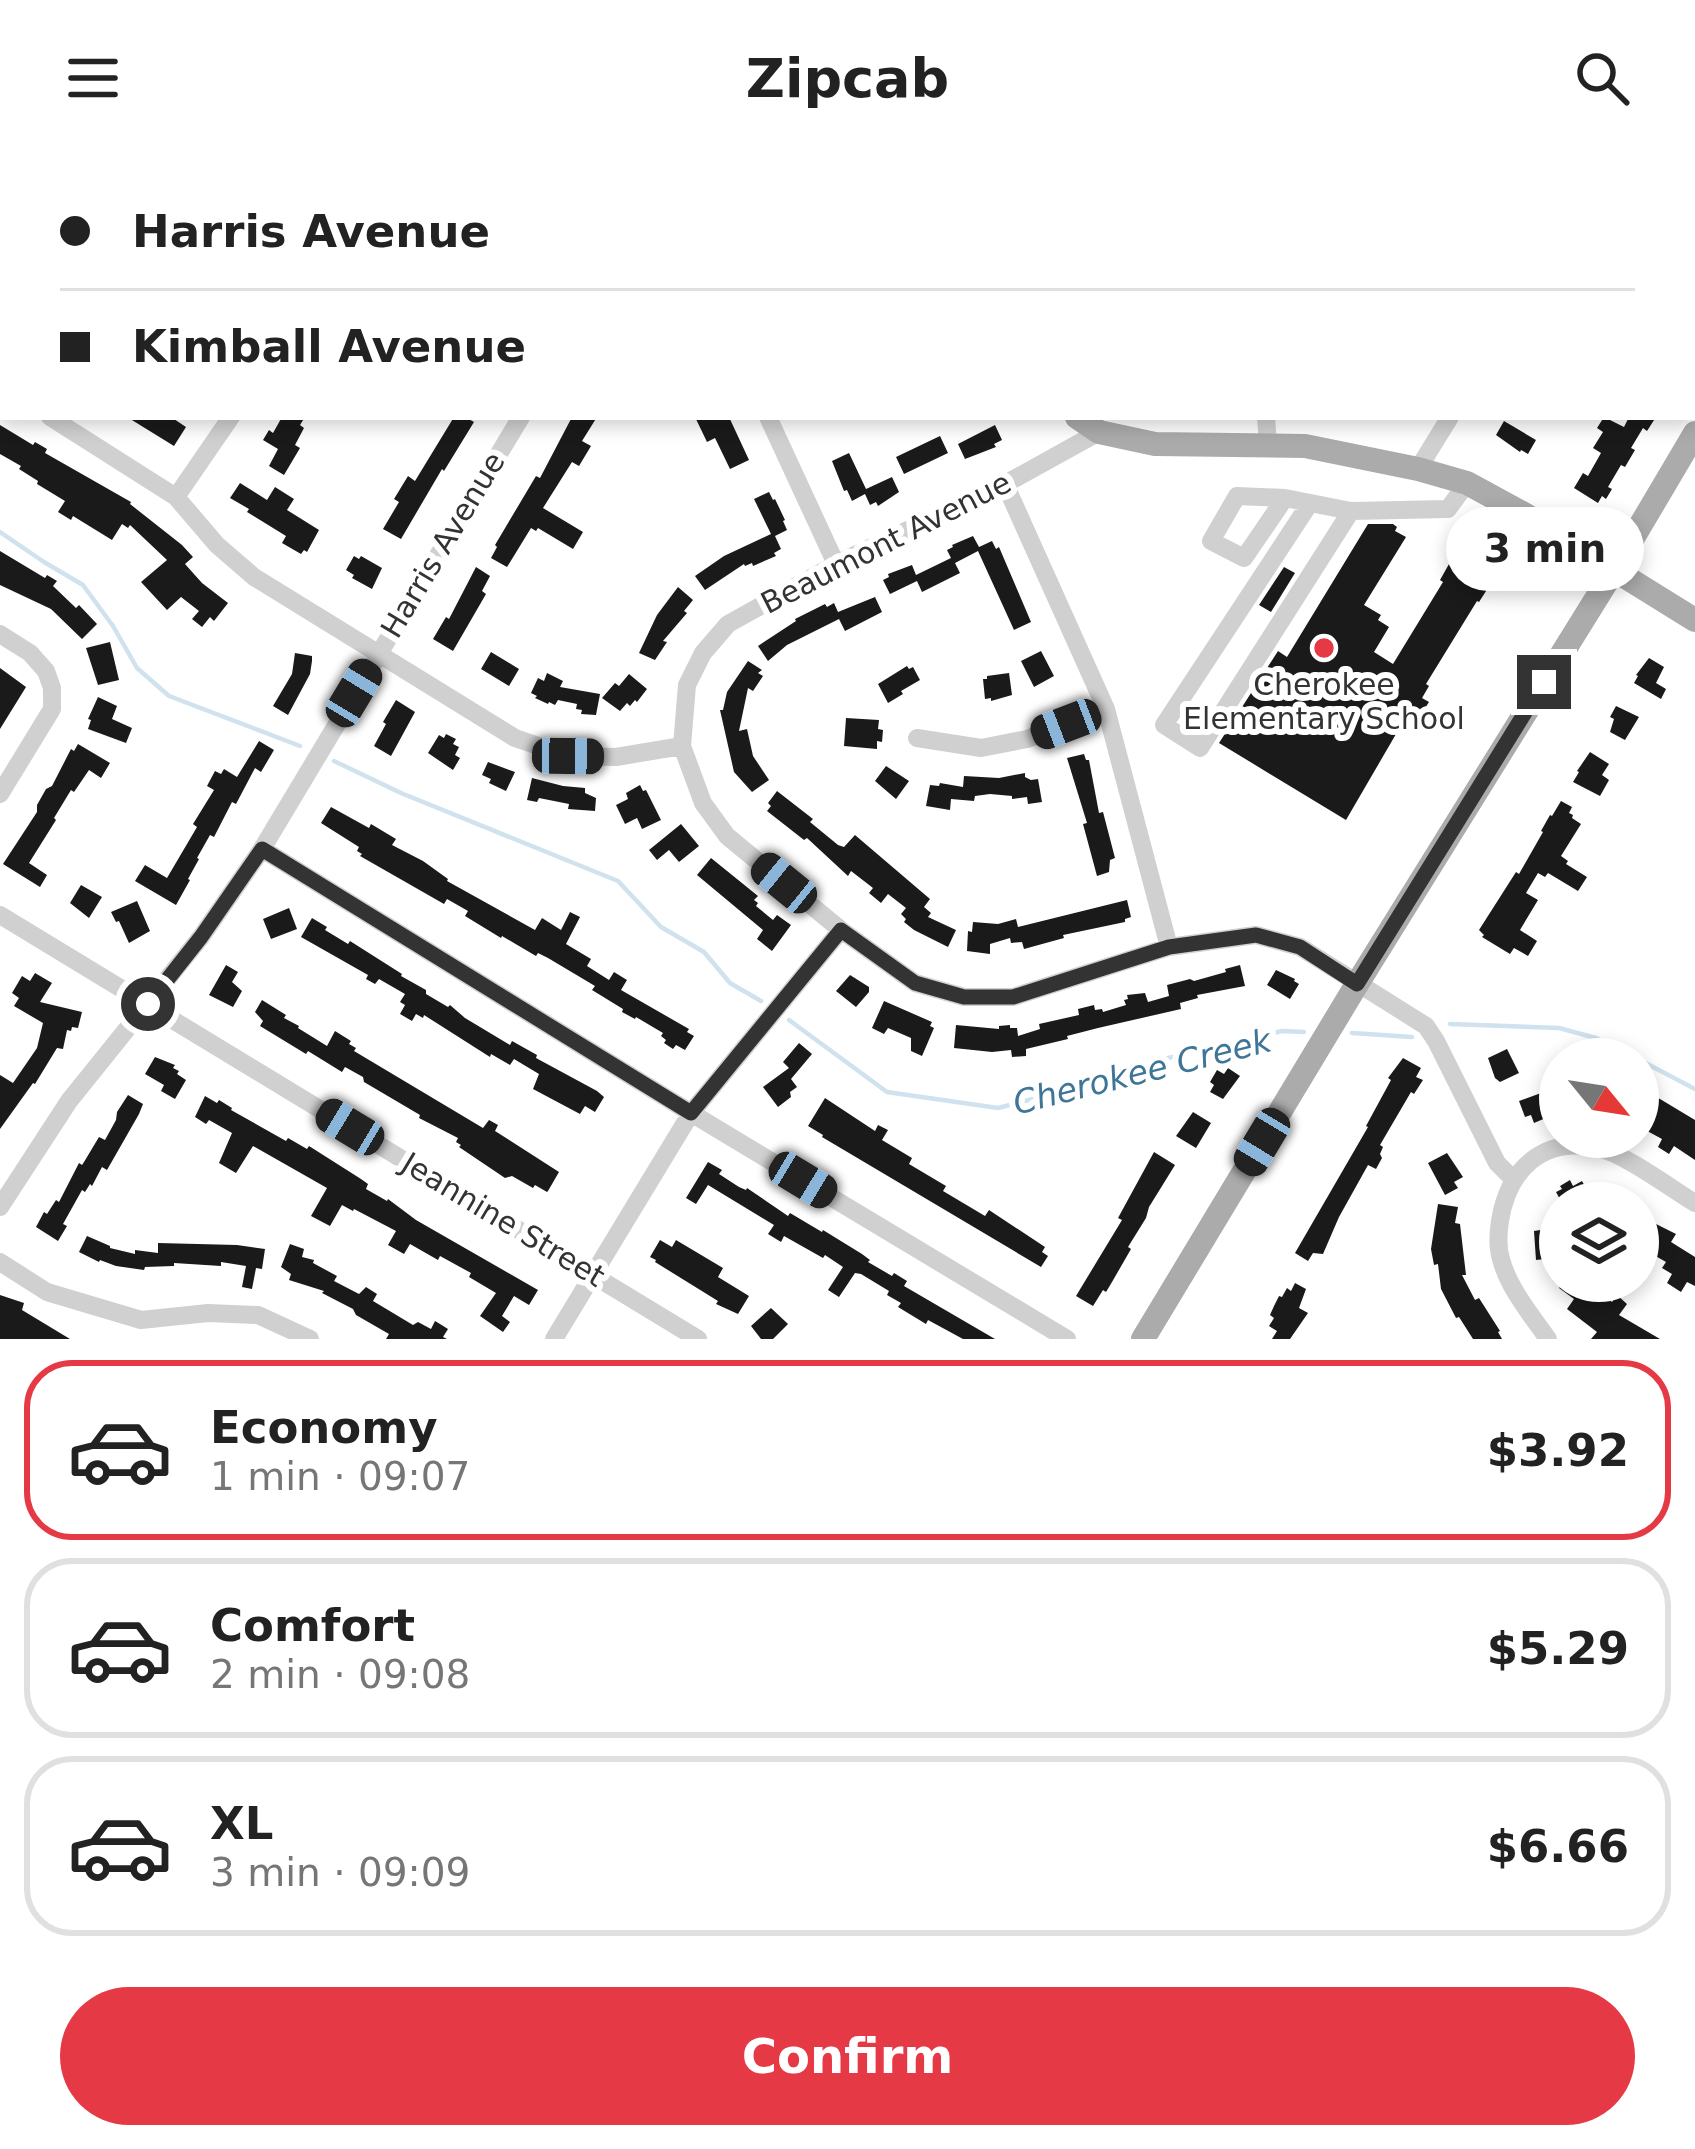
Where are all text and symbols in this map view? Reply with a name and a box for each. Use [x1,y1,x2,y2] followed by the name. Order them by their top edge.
[60,45,126,111] icon: menu
[1569,45,1635,111] icon: search
[746,47,949,110] text: Zipcab
[132,205,490,258] text: Harris Avenue
[132,320,526,373] text: Kimball Avenue
[373,446,512,644] street label: Harris Avenue
[755,464,1017,621] street label: Beaumont Avenue
[1445,508,1643,592] callout: 3 min
[1484,526,1606,571] text: 3 min
[1311,635,1337,661] marker: Cherokee Elementary School
[320,653,388,733] car
[1517,655,1571,709] route end
[1183,667,1465,736] place label: Cherokee Elementary School
[1026,694,1106,754] car
[532,737,604,775] car
[745,846,823,920] car
[121,977,175,1031] route start
[1009,1020,1277,1122] water label: Cherokee Creek
[1539,1038,1659,1158] north arrow
[1539,1038,1659,1302] map controls
[310,1093,390,1161] car
[1228,1102,1296,1182] car
[394,1144,611,1294] street label: Jeannine Street
[763,1146,843,1214] car
[1539,1182,1659,1302] button: layers
[66,1396,174,1504] icon: car
[210,1401,438,1454] text: Economy
[1487,1424,1629,1477] text: $3.92
[210,1454,470,1499] text: 1 min · 09:07
[66,1594,174,1702] icon: car
[210,1599,415,1652] text: Comfort
[1487,1622,1629,1675] text: $5.29
[210,1652,470,1697] text: 2 min · 09:08
[66,1792,174,1900] icon: car
[210,1797,273,1850] text: XL
[1487,1820,1629,1873] text: $6.66
[210,1850,470,1895] text: 3 min · 09:09
[60,1987,1635,2125] button: Confirm

